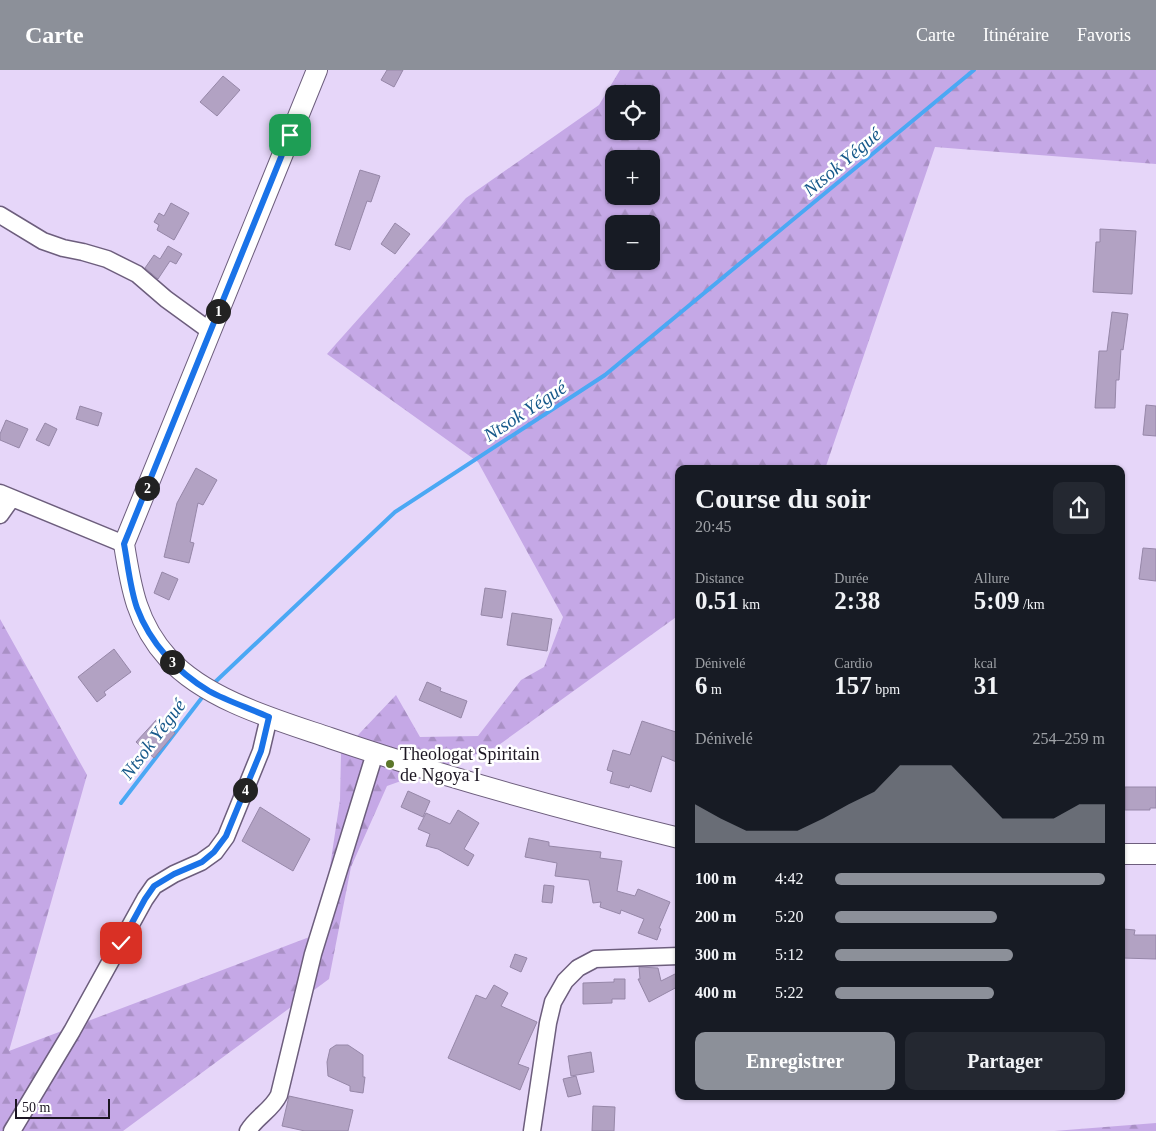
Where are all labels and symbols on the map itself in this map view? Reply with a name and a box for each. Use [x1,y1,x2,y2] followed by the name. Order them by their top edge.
[269,114,311,156] pin
[798,123,886,201] water label: Ntsok Yégué
[206,298,230,324] pin: 1
[479,376,572,446] water label: Ntsok Yégué
[134,476,160,500] pin: 2
[160,650,184,674] pin: 3
[116,694,191,784] water label: Ntsok Yégué
[400,744,539,785] place label: Theologat Spiritain de Ngoya I
[384,758,396,770] marker: Theologat Spiritain de Ngoya I
[232,778,258,802] pin: 4
[100,922,142,964] pin
[15,1096,110,1119] scale bar

